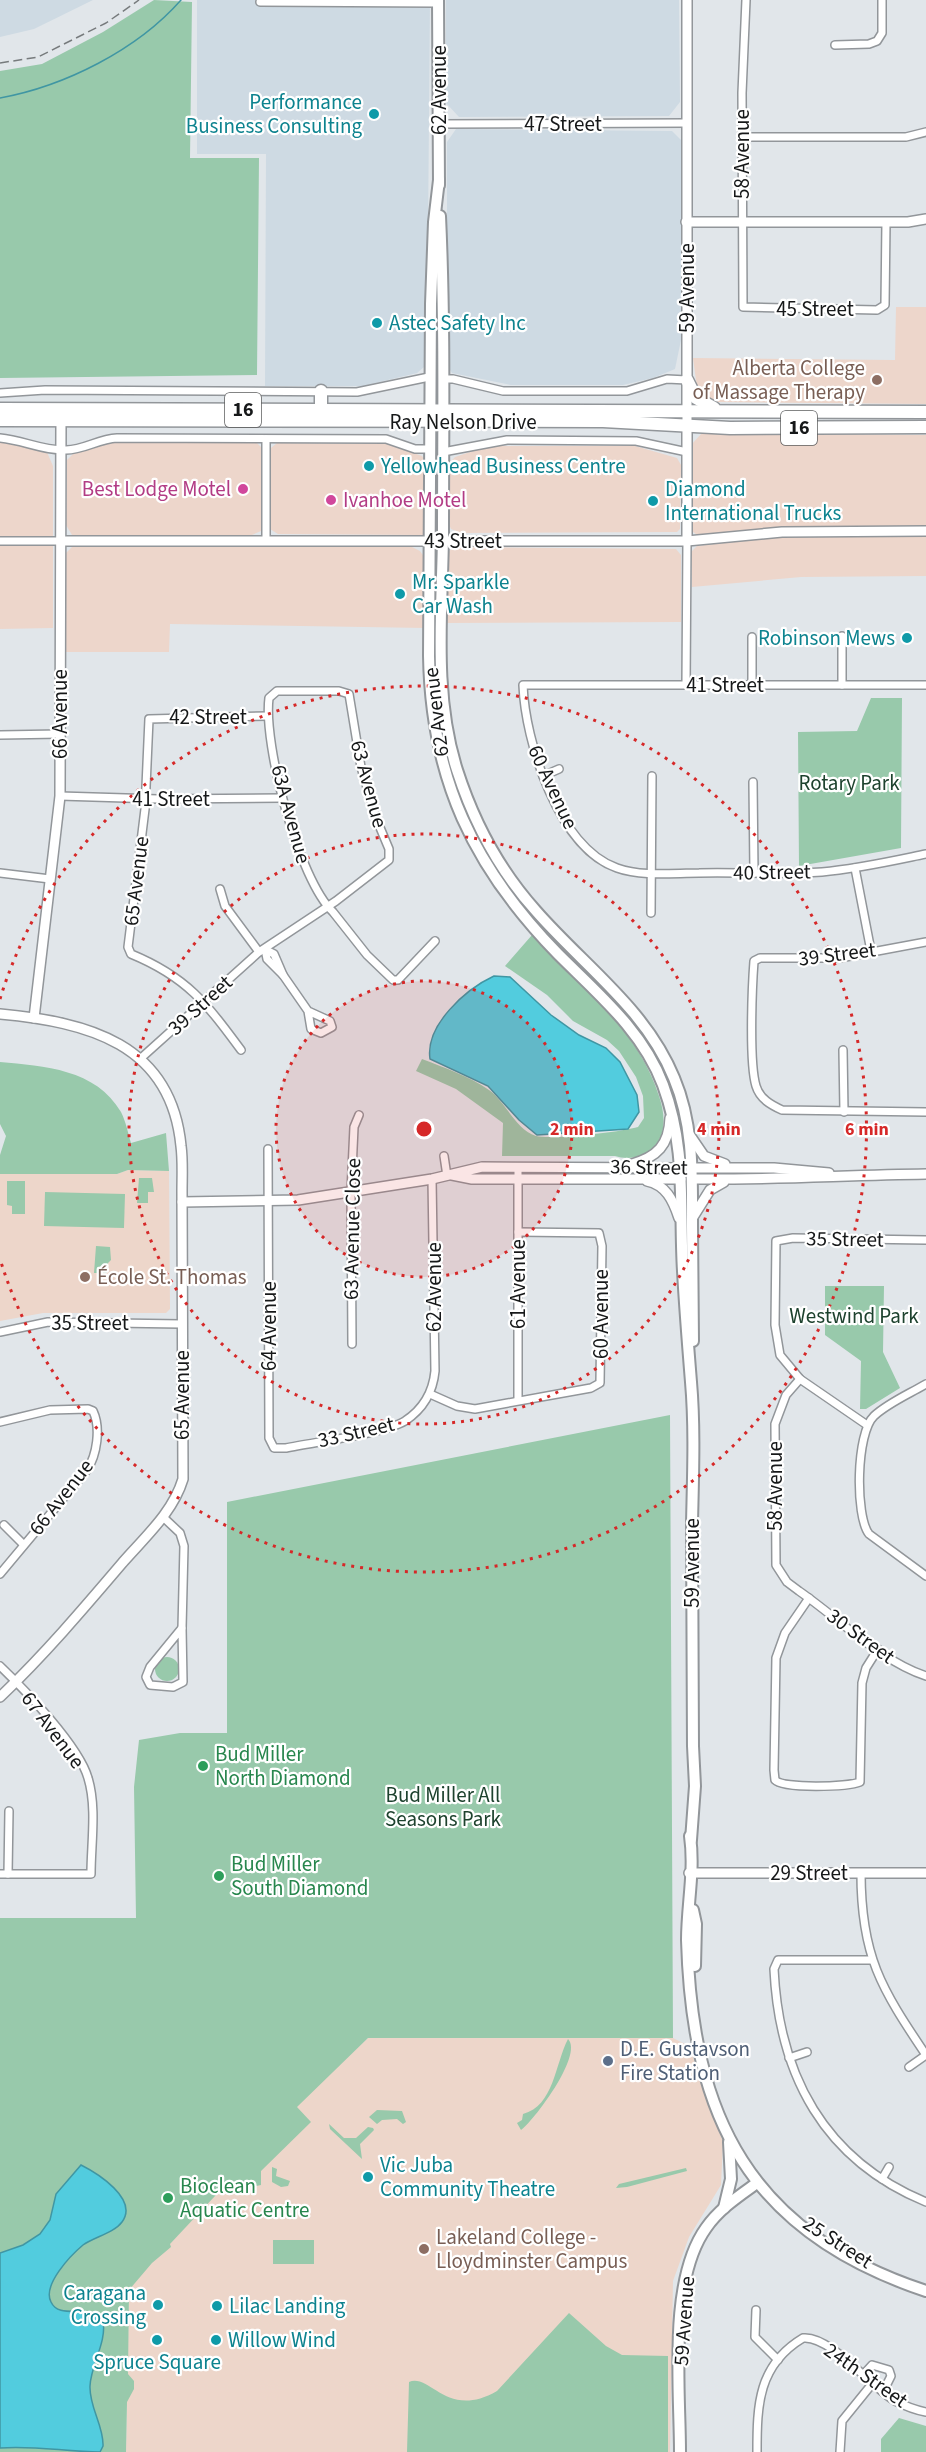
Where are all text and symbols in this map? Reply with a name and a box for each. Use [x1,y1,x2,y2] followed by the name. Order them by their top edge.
[424,45,454,135] street label: 62 Avenue
[186,87,362,141] place label: Performance Business Consulting
[367,107,381,121] marker: Performance Business Consulting
[524,109,602,139] street label: 47 Street
[727,109,757,199] street label: 58 Avenue
[672,243,702,333] street label: 59 Avenue
[776,294,854,324] street label: 45 Street
[389,308,526,338] place label: Astec Safety Inc
[370,316,384,330] marker: Astec Safety Inc
[693,353,865,407] place label: Alberta College of Massage Therapy
[870,373,884,387] marker: Alberta College of Massage Therapy
[225,393,261,427] road number: 16
[389,407,537,437] street label: Ray Nelson Drive
[781,411,817,445] road number: 16
[380,451,626,481] place label: Yellowhead Business Centre
[362,459,376,473] marker: Yellowhead Business Centre
[82,474,231,504] place label: Best Lodge Motel
[665,474,842,528] place label: Diamond International Trucks
[236,482,250,496] marker: Best Lodge Motel
[343,485,466,515] place label: Ivanhoe Motel
[324,493,338,507] marker: Ivanhoe Motel
[646,494,660,508] marker: Diamond International Trucks
[424,526,502,556] street label: 43 Street
[412,567,509,621] place label: Mr. Sparkle Car Wash
[393,587,407,601] marker: Mr. Sparkle Car Wash
[758,623,895,653] place label: Robinson Mews
[900,631,914,645] marker: Robinson Mews
[416,666,456,758] street label: 62 Avenue
[45,669,75,759] street label: 66 Avenue
[686,670,764,700] street label: 41 Street
[169,702,247,732] street label: 42 Street
[343,737,395,831] street label: 63 Avenue
[520,740,586,834] street label: 60 Avenue
[263,761,319,867] street label: 63A Avenue
[798,768,900,798] park label: Rotary Park
[132,784,210,814] street label: 41 Street
[116,835,156,927] street label: 65 Avenue
[733,856,811,888] street label: 40 Street
[797,934,877,974] street label: 39 Street
[161,968,239,1042] street label: 39 Street
[550,1117,594,1142] text: 2 min
[697,1117,741,1142] text: 4 min
[845,1117,889,1142] text: 6 min
[414,1119,434,1139] centre of rings
[610,1151,688,1183] street label: 36 Street
[336,1158,368,1300] street label: 63 Avenue Close
[806,1223,884,1255] street label: 35 Street
[503,1239,533,1329] street label: 61 Avenue
[419,1242,449,1332] street label: 62 Avenue
[97,1262,247,1292] place label: École St. Thomas
[586,1269,616,1359] street label: 60 Avenue
[78,1270,92,1284] marker: École St. Thomas
[254,1281,284,1371] street label: 64 Avenue
[789,1301,919,1331] park label: Westwind Park
[51,1308,129,1338] street label: 35 Street
[167,1350,197,1440] street label: 65 Avenue
[315,1409,397,1455] street label: 33 Street
[760,1441,790,1531] street label: 58 Avenue
[22,1452,100,1542] street label: 66 Avenue
[677,1518,707,1608] street label: 59 Avenue
[821,1601,901,1671] street label: 30 Street
[14,1685,92,1775] street label: 67 Avenue
[215,1739,351,1793] place label: Bud Miller North Diamond
[196,1759,210,1773] marker: Bud Miller North Diamond
[385,1780,502,1834] park label: Bud Miller All Seasons Park
[231,1849,368,1903] place label: Bud Miller South Diamond
[770,1858,848,1888] street label: 29 Street
[212,1869,226,1883] marker: Bud Miller South Diamond
[620,2034,750,2088] place label: D.E. Gustavson Fire Station
[601,2054,615,2068] marker: D.E. Gustavson Fire Station
[380,2150,555,2204] place label: Vic Juba Community Theatre
[361,2170,375,2184] marker: Vic Juba Community Theatre
[180,2171,309,2225] place label: Bioclean Aquatic Centre
[161,2191,175,2205] marker: Bioclean Aquatic Centre
[797,2208,879,2276] street label: 25 Street
[436,2222,627,2276] place label: Lakeland College - Lloydminster Campus
[417,2242,431,2256] marker: Lakeland College - Lloydminster Campus
[666,2275,702,2367] street label: 59 Avenue
[63,2278,146,2332] place label: Caragana Crossing
[229,2291,346,2321] place label: Lilac Landing
[151,2298,165,2312] marker: Caragana Crossing
[210,2299,224,2313] marker: Lilac Landing
[228,2325,336,2355] place label: Willow Wind
[150,2333,164,2347] marker: Spruce Square
[209,2333,223,2347] marker: Willow Wind
[818,2335,914,2415] street label: 24th Street
[93,2347,221,2377] place label: Spruce Square

